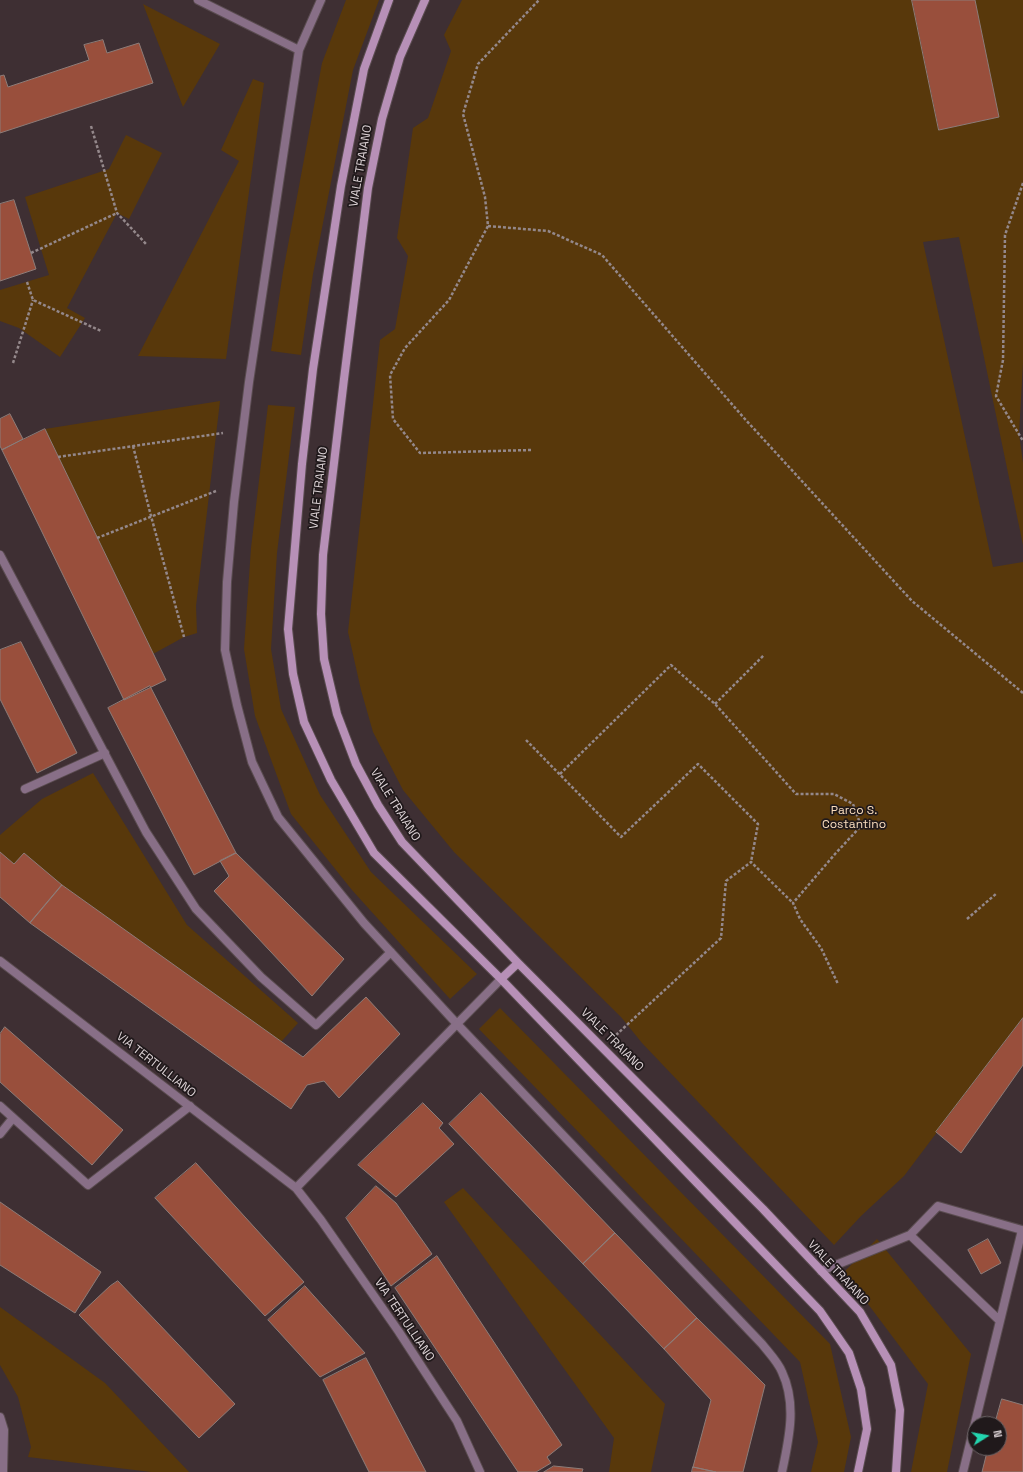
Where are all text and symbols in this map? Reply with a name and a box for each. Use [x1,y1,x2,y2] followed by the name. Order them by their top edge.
[347,124,375,208] street label: VIALE TRAIANO
[307,446,331,530] street label: VIALE TRAIANO
[367,766,423,844] street label: VIALE TRAIANO
[822,804,886,832] park label: Parco S. Costantino
[578,1006,646,1074] street label: VIALE TRAIANO
[113,1029,199,1101] street label: VIA TERTULLIANO
[804,1238,872,1308] street label: VIALE TRAIANO
[371,1276,437,1364] street label: VIA TERTULLIANO
[967,1416,1007,1456] north arrow
[990,1429,1005,1439] text: N

